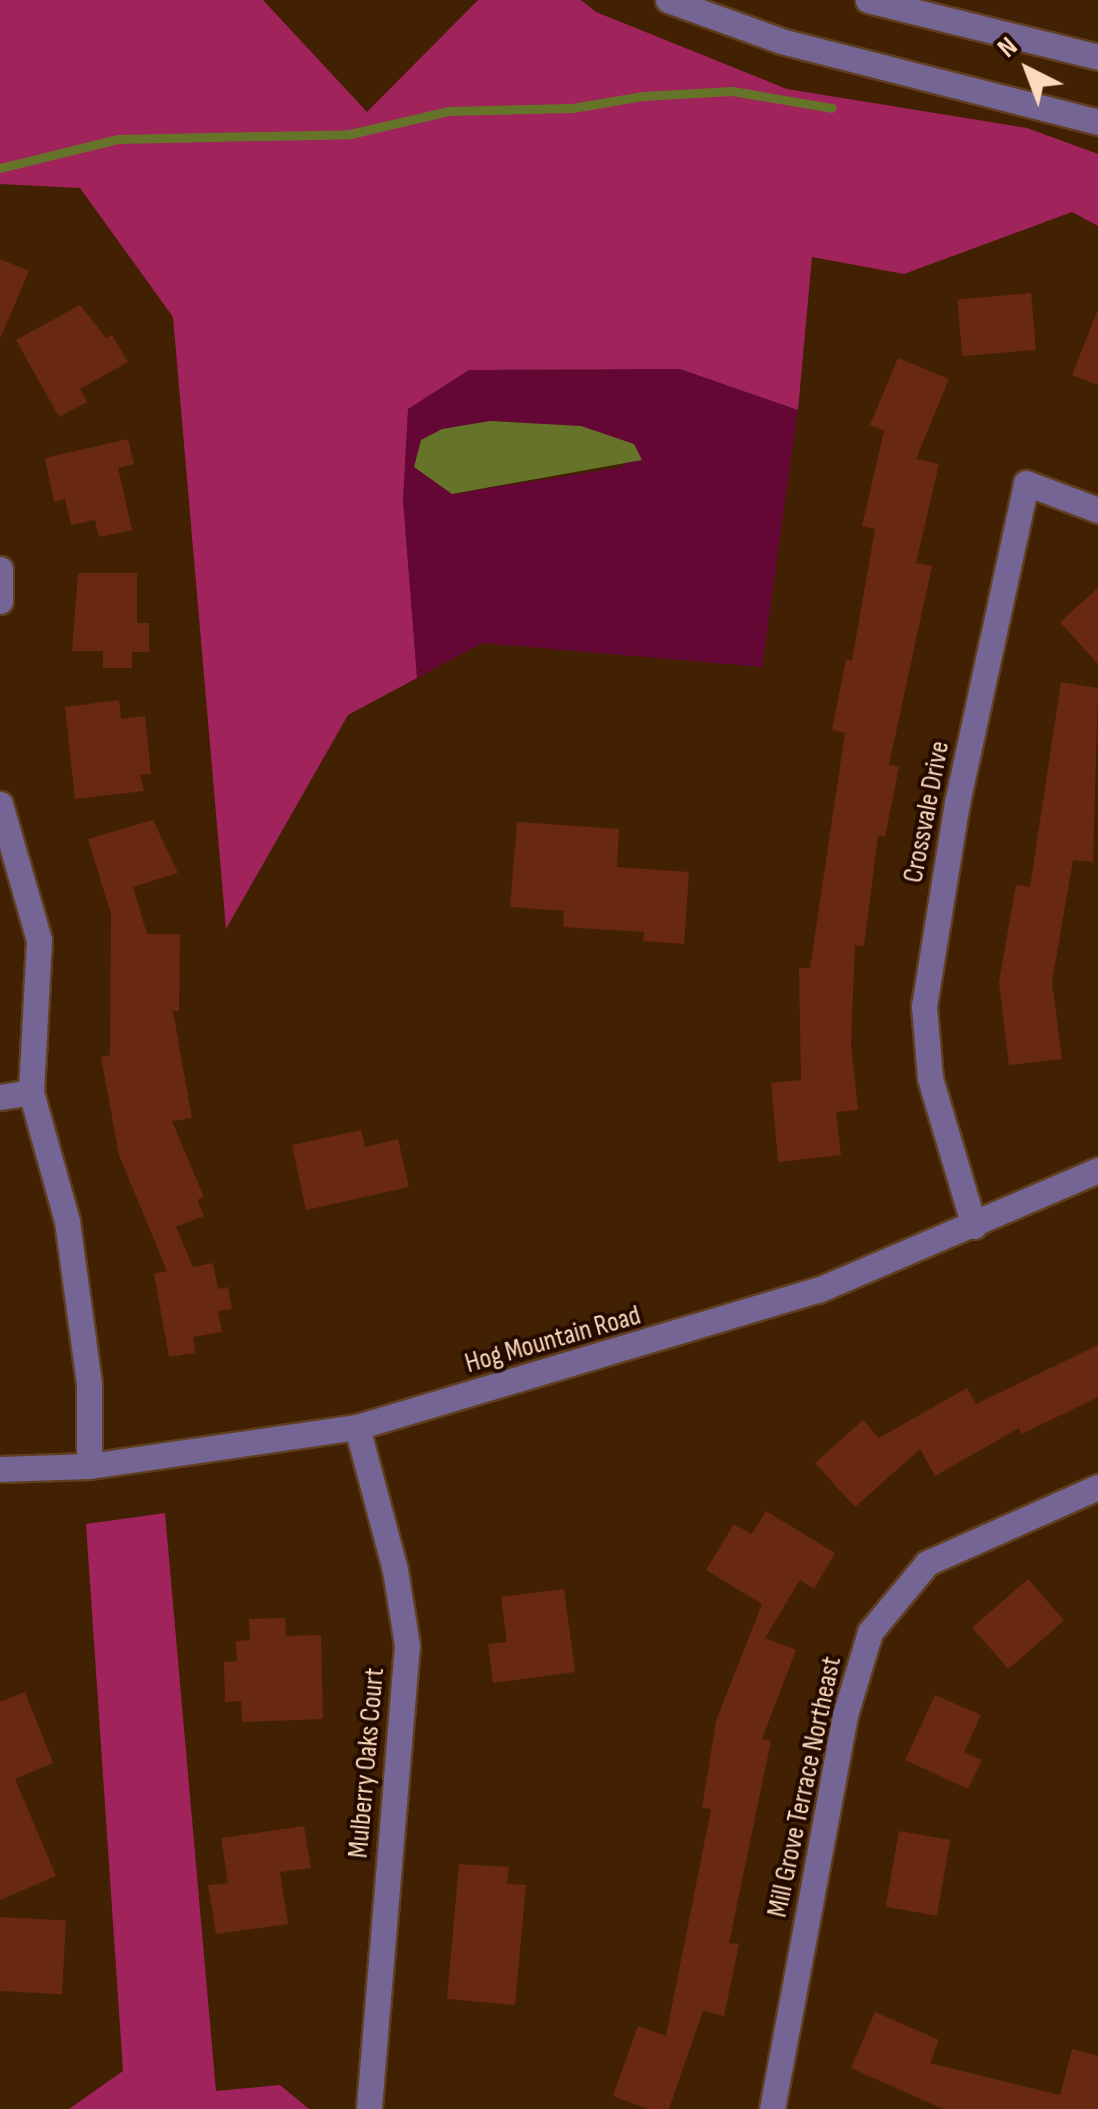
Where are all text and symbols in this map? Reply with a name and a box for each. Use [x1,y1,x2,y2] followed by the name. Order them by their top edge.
[978,20,1078,120] north arrow
[991,30,1024,65] text: N
[897,738,957,886] street label: Crossvale Drive
[461,1299,645,1381] street label: Hog Mountain Road
[761,1654,849,1920] street label: Mill Grove Terrace Northeast
[342,1667,392,1859] street label: Mulberry Oaks Court

